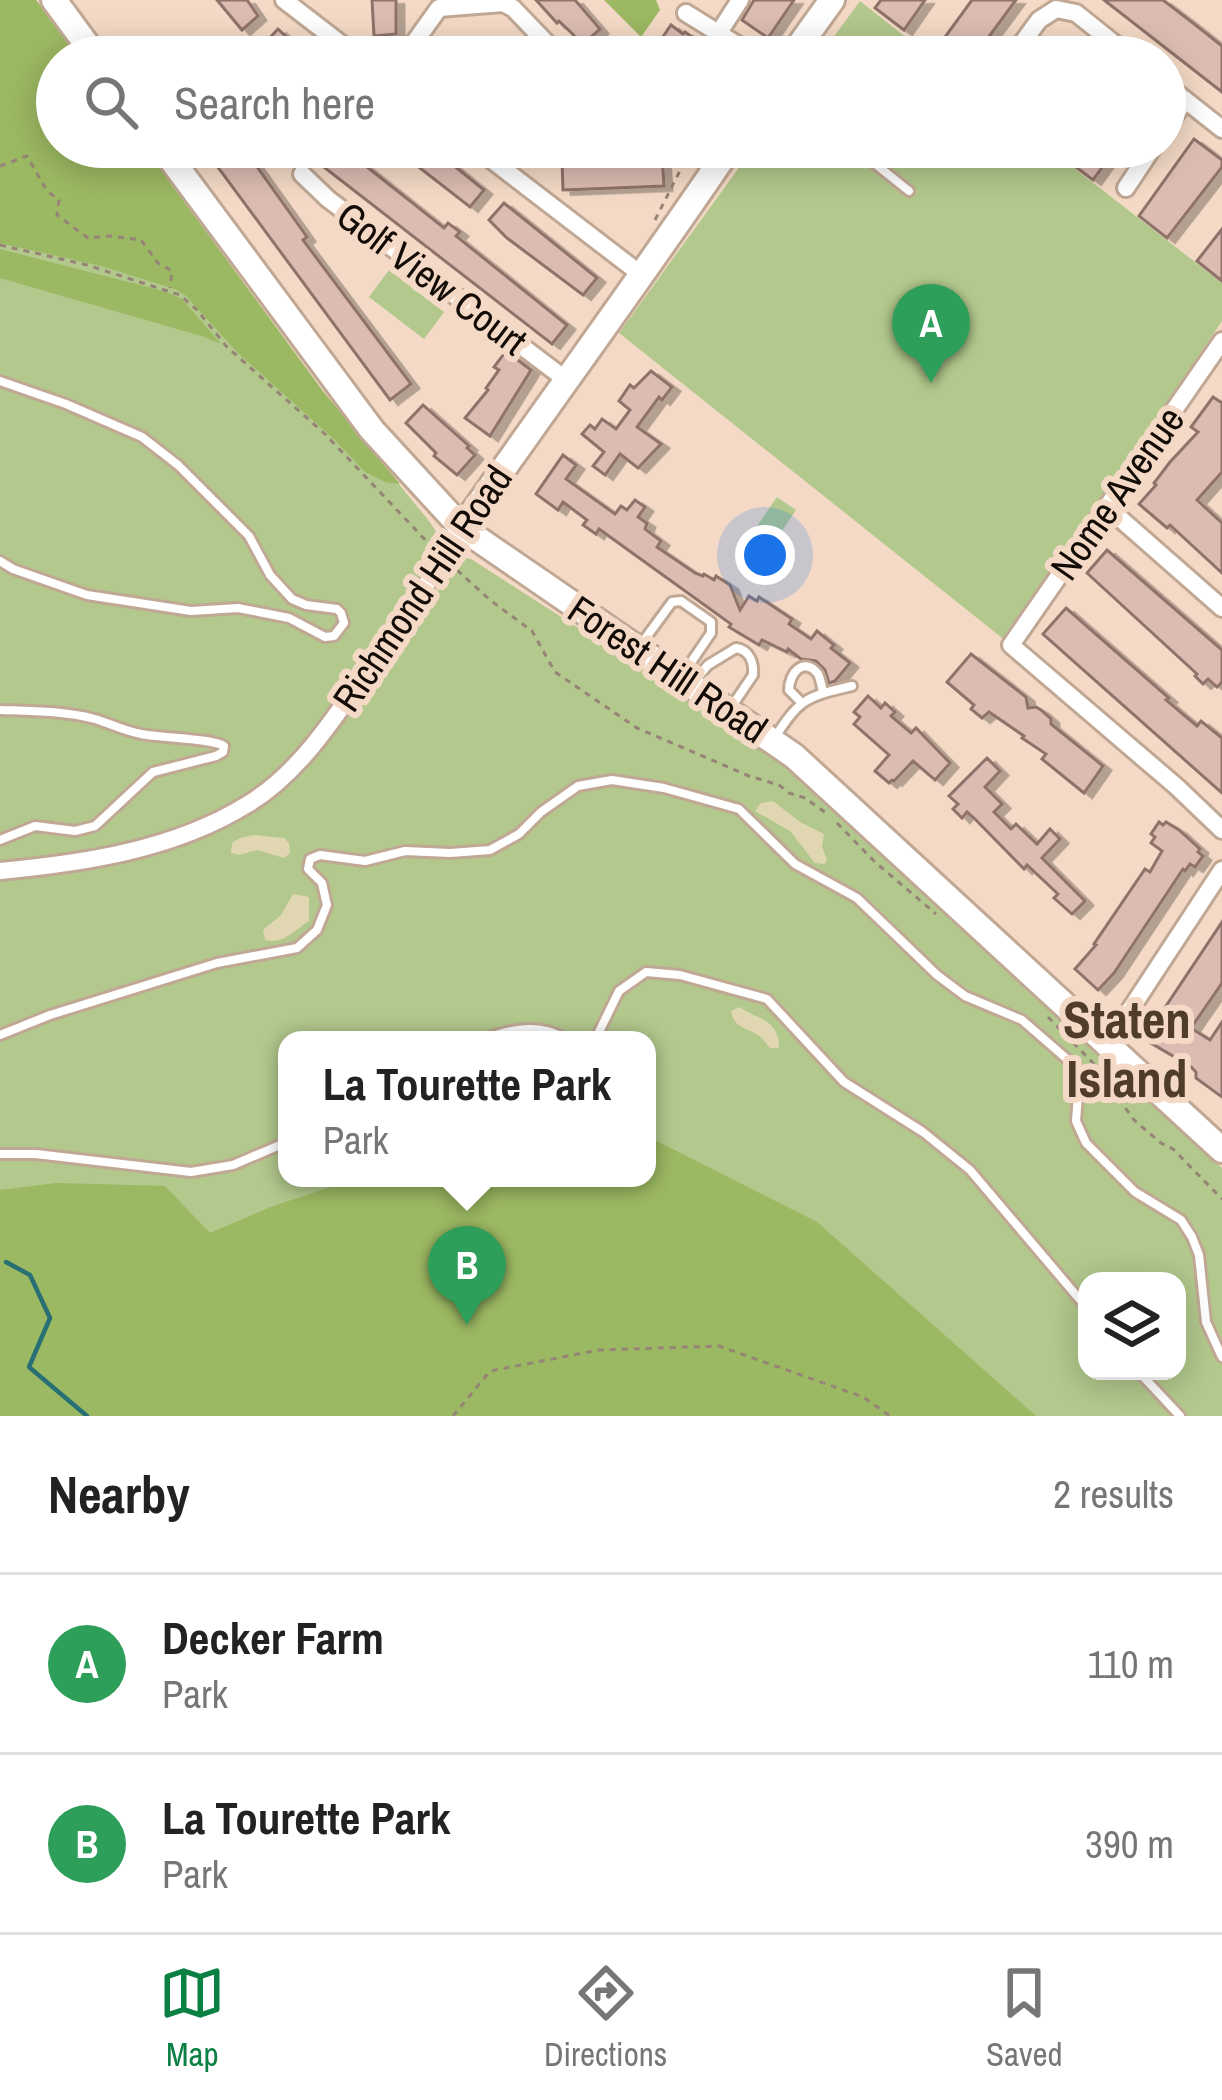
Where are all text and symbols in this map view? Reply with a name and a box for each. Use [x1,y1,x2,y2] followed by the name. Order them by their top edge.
[36,36,1186,168] search box
[78,69,144,135] icon: search
[174,72,375,133] text: Search here
[326,189,538,367] street label: Golf View Court
[892,284,970,383] pin: A
[1038,396,1196,590] street label: Nome Avenue
[320,455,524,721] street label: Richmond Hill Road
[735,525,795,585] your location
[558,583,778,755] street label: Forest Hill Road
[1063,985,1191,1113] district label: Staten Island
[278,1031,656,1187] popup
[323,1053,611,1114] text: La Tourette Park
[323,1114,389,1166] text: Park
[428,1226,506,1325] pin: B
[1078,1272,1186,1380] map controls
[1078,1272,1186,1380] button: layers
[48,1460,190,1529] text: Nearby
[1053,1468,1174,1520] text: 2 results
[162,1607,384,1668] text: Decker Farm
[75,1638,99,1690] text: A
[1087,1638,1174,1690] text: 110 m
[162,1668,228,1720] text: Park
[162,1787,451,1848] text: La Tourette Park
[75,1818,99,1870] text: B
[1085,1818,1174,1870] text: 390 m
[162,1848,228,1900] text: Park
[159,1960,225,2076] tab: Map
[544,1960,667,2076] tab: Directions
[986,1960,1063,2076] tab: Saved

